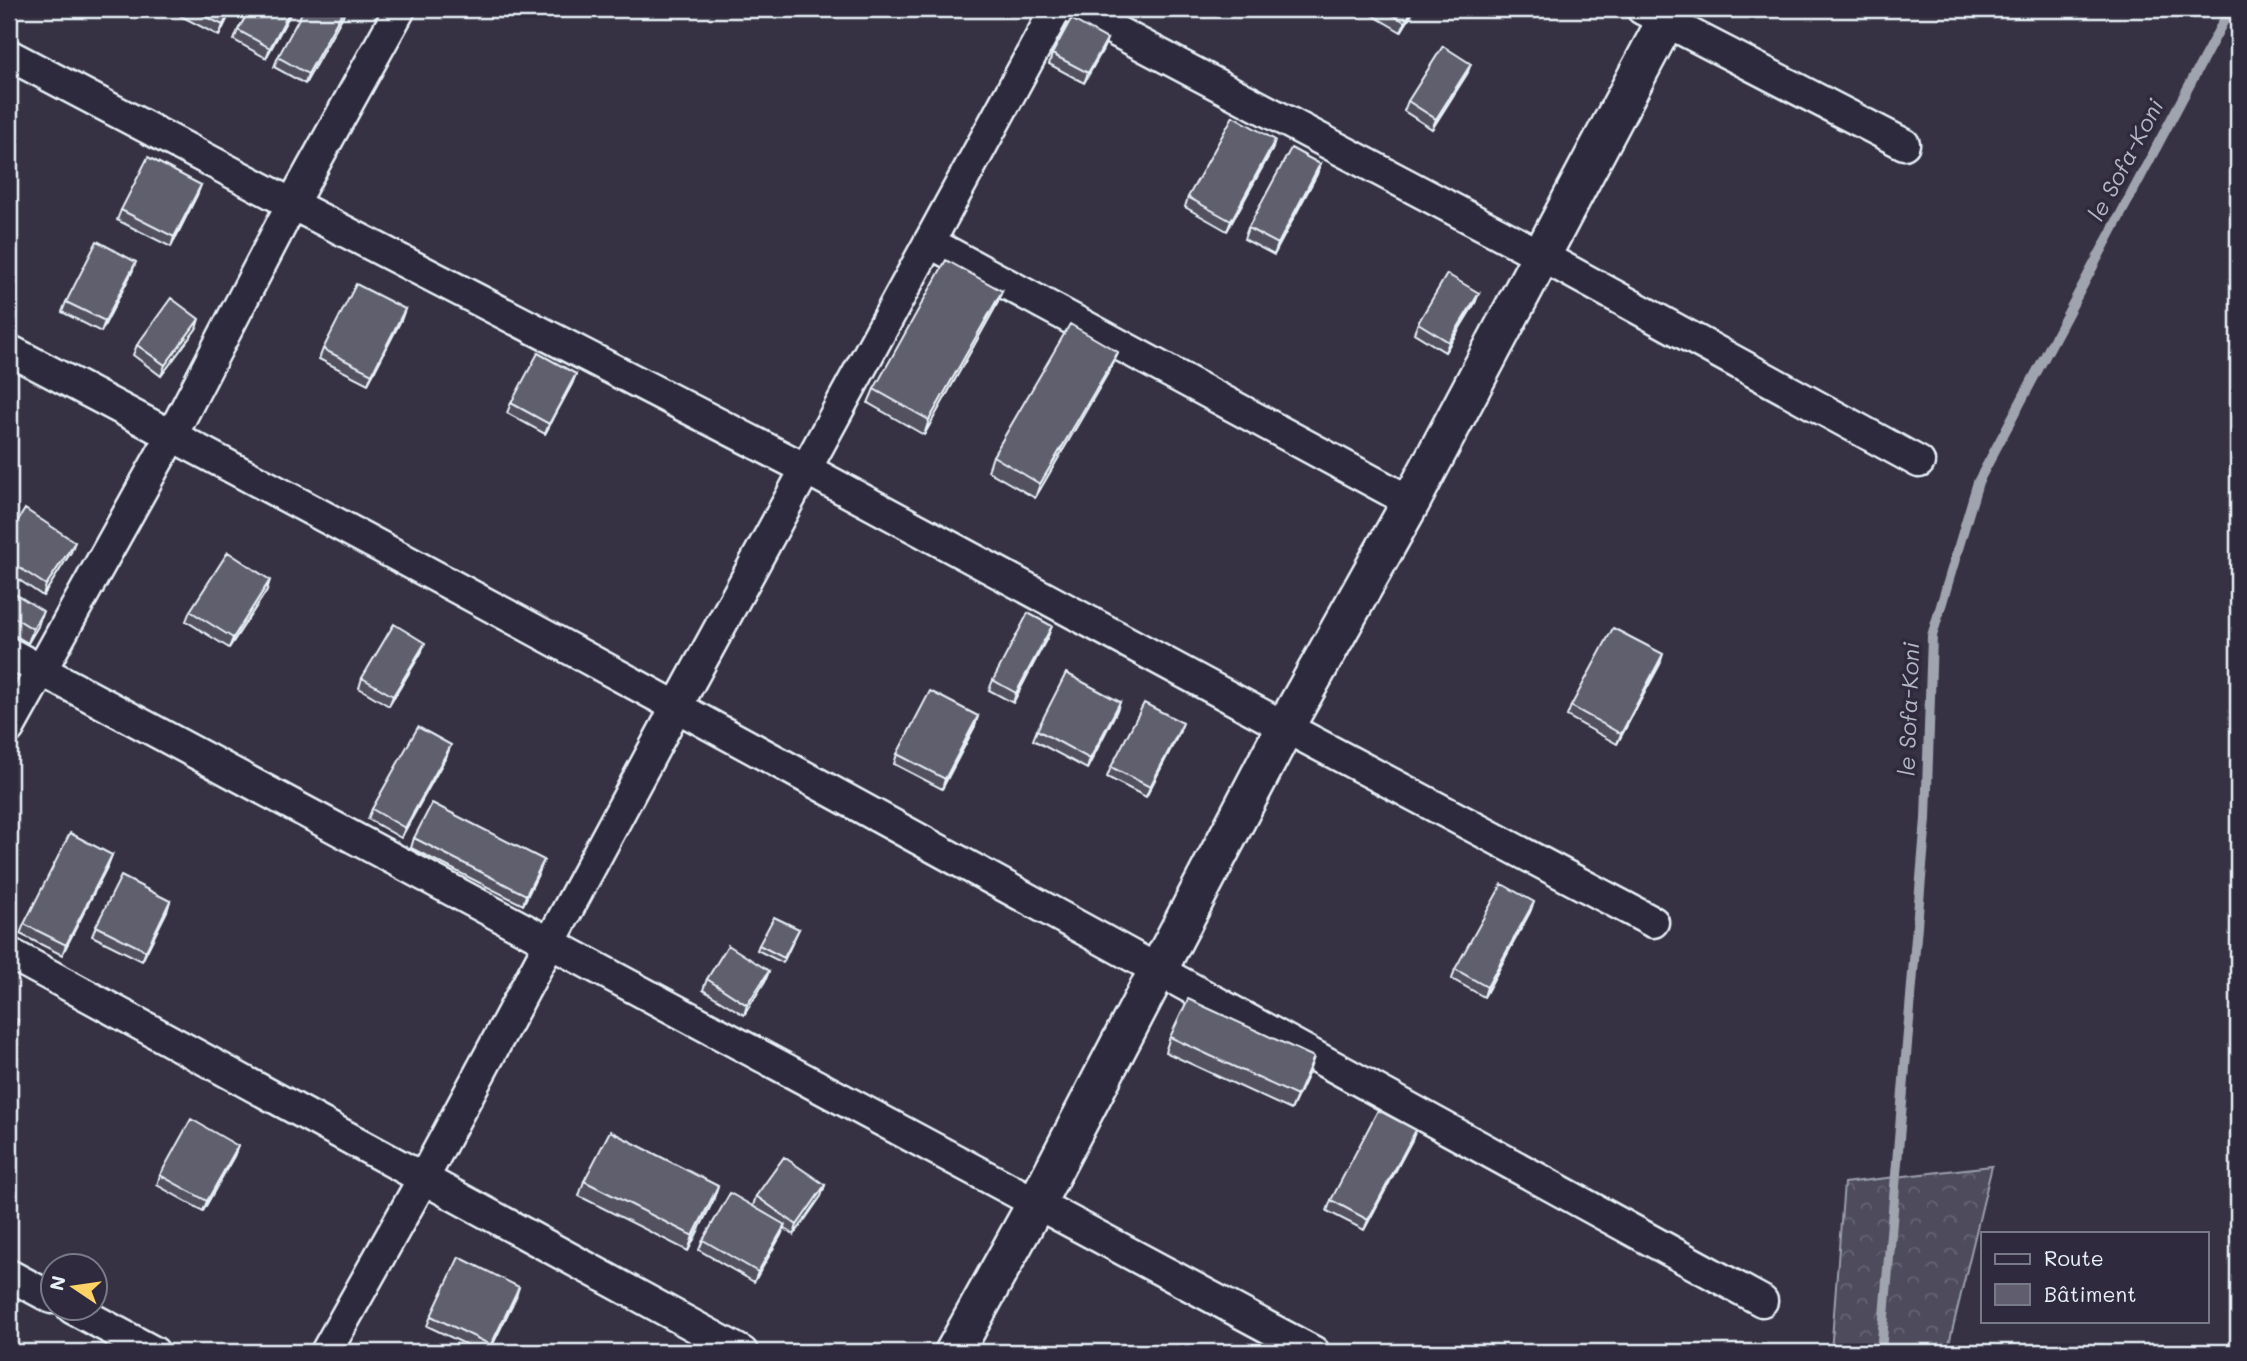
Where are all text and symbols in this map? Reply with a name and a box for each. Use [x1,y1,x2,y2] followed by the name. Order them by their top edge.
[2080,93,2170,226] water label: le Sofa-Koni
[1891,641,1925,777] water label: le Sofa-Koni
[1981,1232,2208,1322] legend
[2044,1244,2104,1271] text: Route
[38,1252,108,1322] north arrow
[43,1273,71,1293] text: N
[2044,1280,2136,1307] text: Bâtiment

